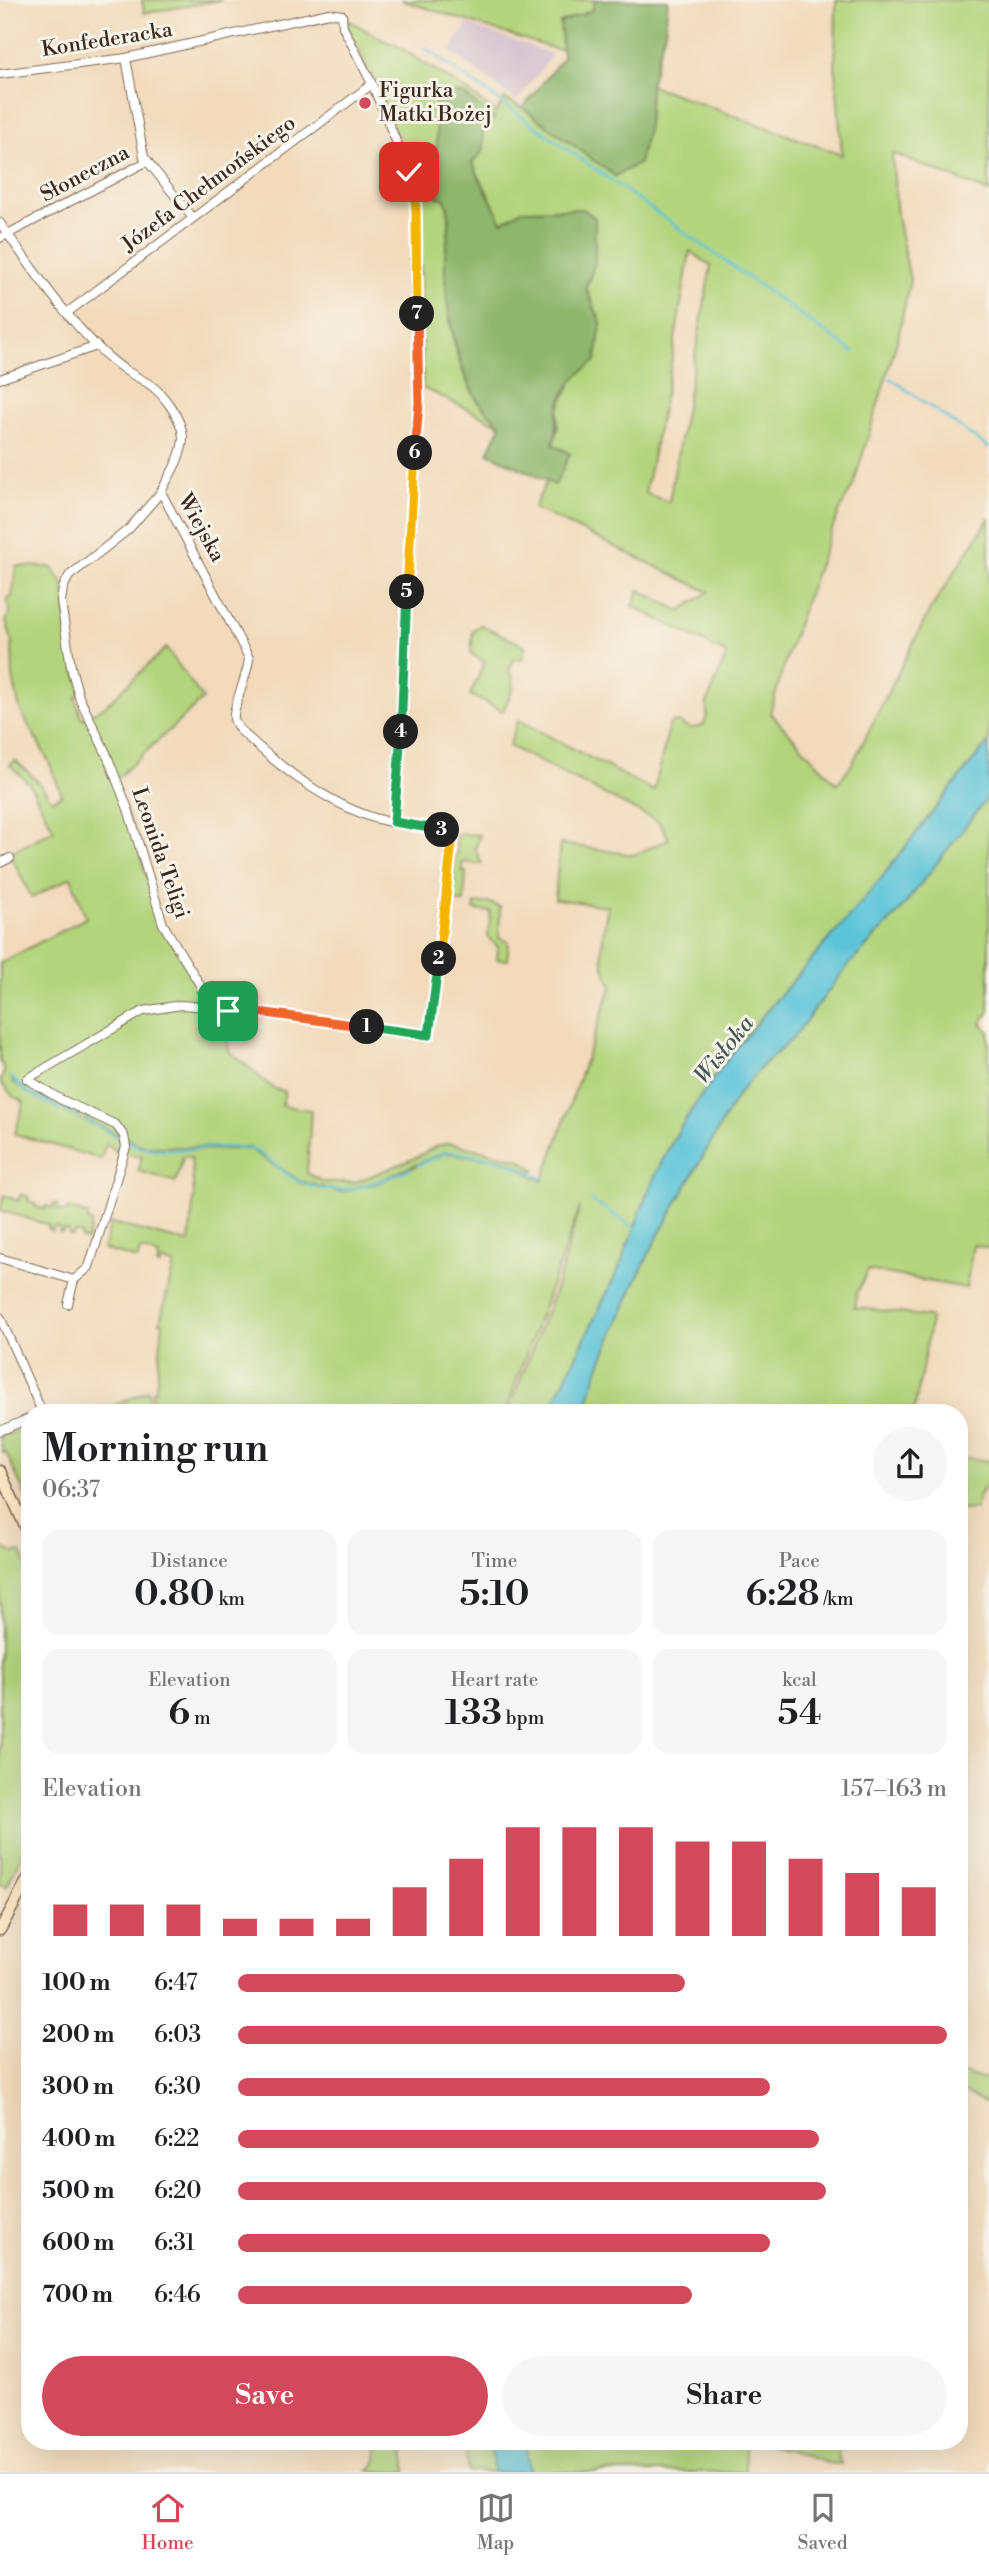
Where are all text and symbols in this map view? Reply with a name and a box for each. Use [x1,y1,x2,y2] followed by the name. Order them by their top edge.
[40,17,175,63] street label: Konfederacka
[379,78,492,128] place label: Figurka Matki Bożej
[357,95,373,111] marker: Figurka Matki Bożej
[116,110,301,258] street label: Józefa Chełmońskiego
[36,140,134,208] street label: Słoneczna
[379,142,439,202] pin
[390,153,428,191] icon: check
[400,296,434,332] pin: 7
[411,301,422,325] text: 7
[398,435,432,470] pin: 6
[409,440,420,464] text: 6
[171,488,231,567] street label: Wiejska
[390,574,424,610] pin: 5
[401,579,412,603] text: 5
[384,714,418,750] pin: 4
[394,719,407,743] text: 4
[125,784,195,922] street label: Leonida Teligi
[424,812,460,848] pin: 3
[436,817,447,841] text: 3
[422,942,457,976] pin: 2
[433,946,444,970] text: 2
[198,981,258,1041] pin
[209,992,247,1030] icon: arrive
[350,1010,384,1044] pin: 1
[688,1010,760,1090] water label: Wisłoka
[362,1014,371,1038] text: 1
[42,1426,268,1473] text: Morning run
[873,1427,947,1501] button: share
[42,1476,100,1504] text: 06:37
[151,1549,228,1573] text: Distance
[472,1549,517,1573] text: Time
[779,1549,820,1573] text: Pace
[134,1573,214,1616] text: 0.80
[460,1573,529,1616] text: 5:10
[745,1573,819,1616] text: 6:28
[214,1587,245,1611] text: km
[819,1587,854,1611] text: /km
[148,1668,231,1692] text: Elevation
[451,1668,538,1692] text: Heart rate
[782,1668,817,1692] text: kcal
[168,1692,190,1735] text: 6
[445,1692,502,1735] text: 133
[777,1692,822,1735] text: 54
[190,1706,211,1730] text: m
[502,1706,544,1730] text: bpm
[42,1775,142,1803] text: Elevation
[841,1775,947,1803] text: 157–163 m
[42,1969,110,1997] text: 100 m
[154,1969,198,1997] text: 6:47
[42,2021,114,2049] text: 200 m
[154,2021,201,2049] text: 6:03
[42,2073,114,2101] text: 300 m
[154,2073,201,2101] text: 6:30
[42,2125,115,2153] text: 400 m
[154,2125,199,2153] text: 6:22
[42,2177,114,2205] text: 500 m
[154,2177,202,2205] text: 6:20
[42,2229,115,2257] text: 600 m
[154,2229,195,2257] text: 6:31
[42,2281,113,2309] text: 700 m
[154,2281,201,2309] text: 6:46
[42,2356,488,2436] button: Save
[502,2356,947,2436] button: Share
[141,2489,194,2555] tab: Home
[477,2489,515,2555] tab: Map
[798,2489,847,2555] tab: Saved

